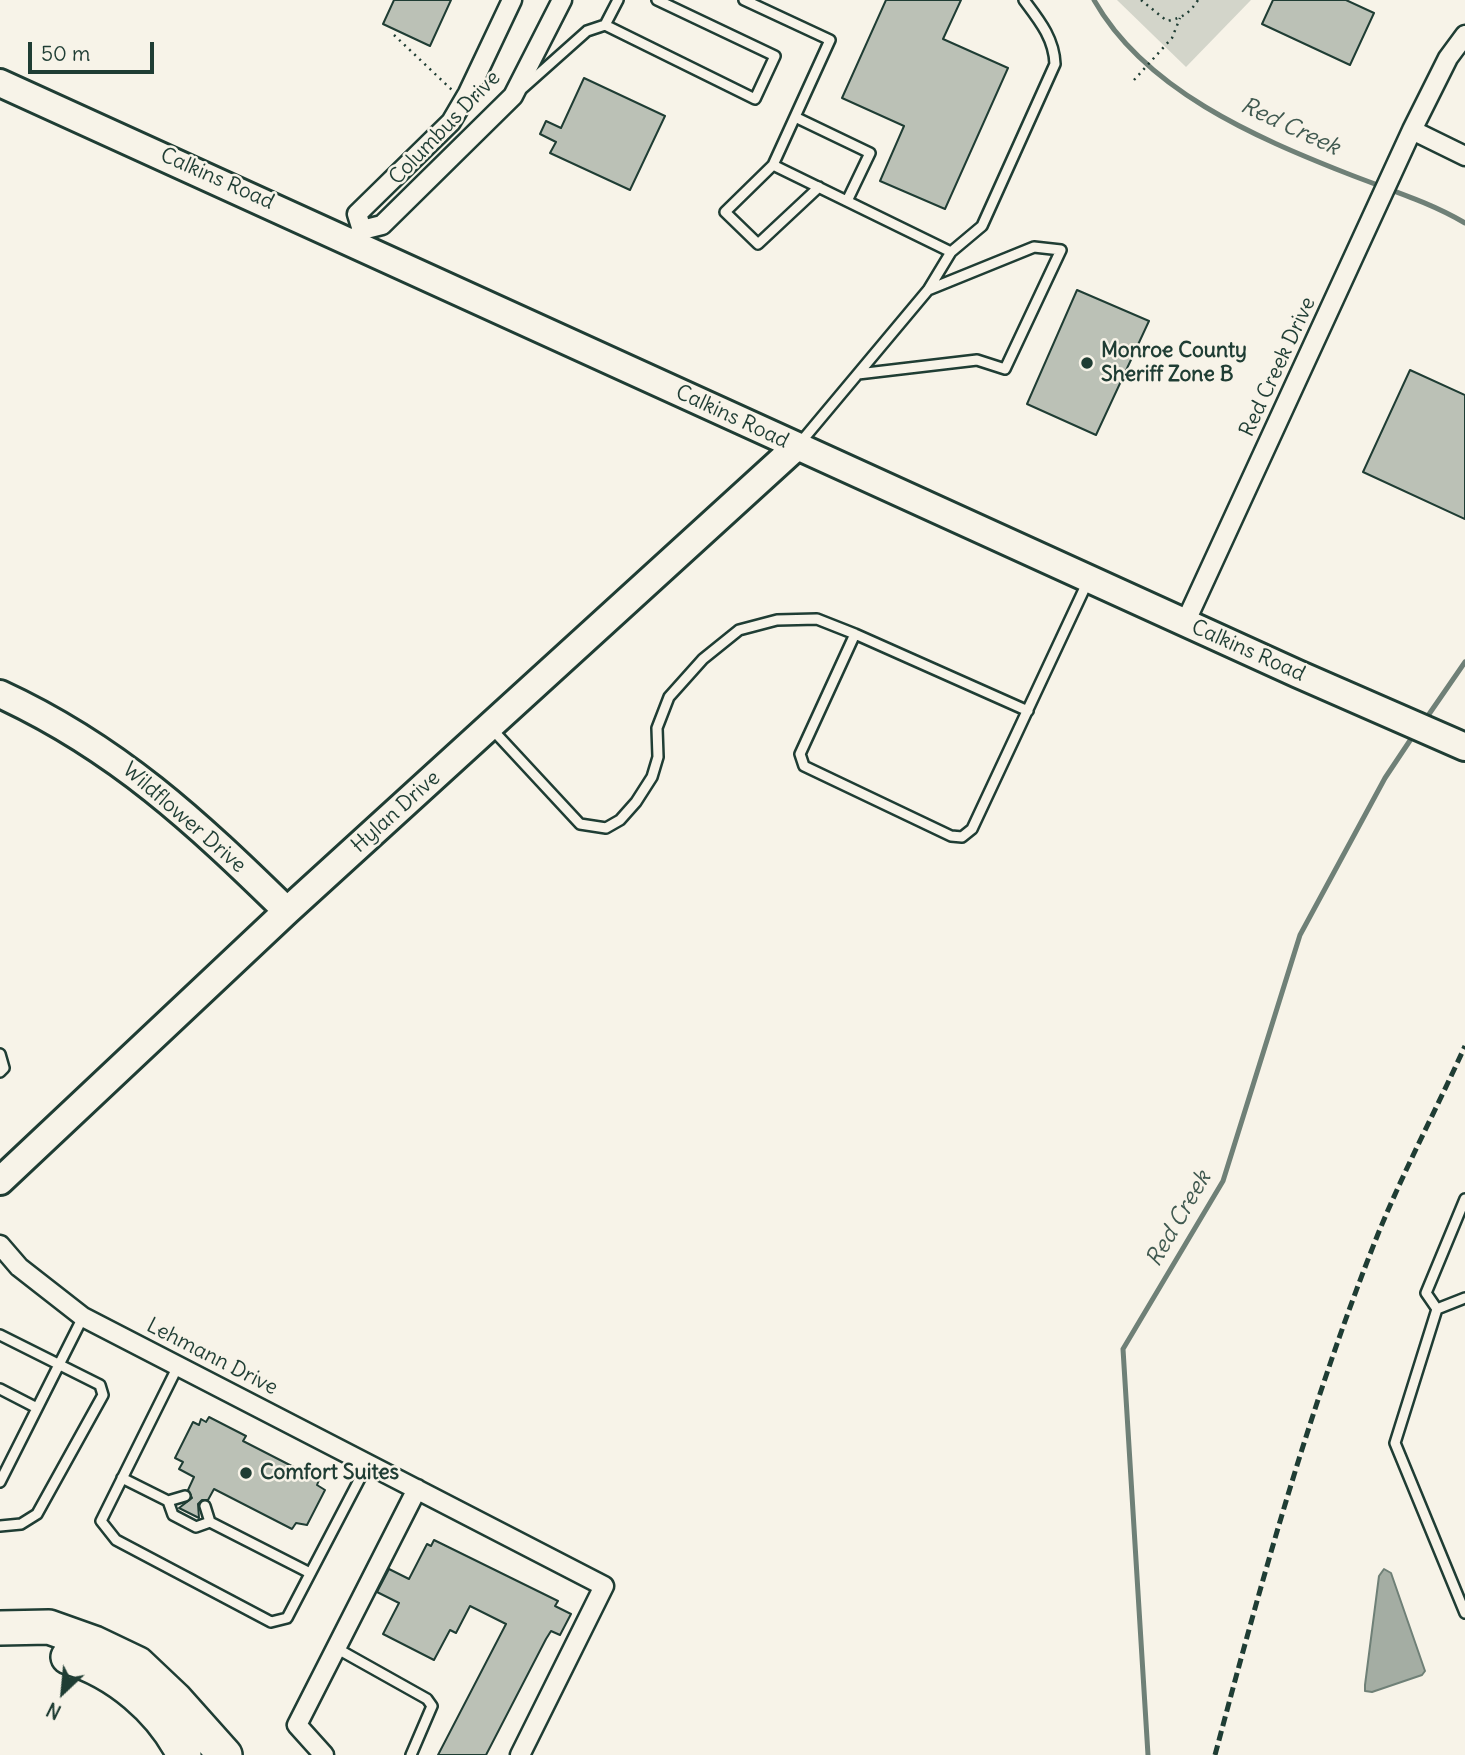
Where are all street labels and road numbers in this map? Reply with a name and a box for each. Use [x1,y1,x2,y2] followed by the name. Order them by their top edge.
[384,66,506,190] street label: Columbus Drive
[156,143,278,215] street label: Calkins Road
[1235,293,1321,441] street label: Red Creek Drive
[672,380,792,454] street label: Calkins Road
[1187,615,1309,687] street label: Calkins Road
[117,758,251,878] street label: Wildflower Drive
[347,766,445,858] street label: Hylan Drive
[142,1313,282,1401] street label: Lehmann Drive

